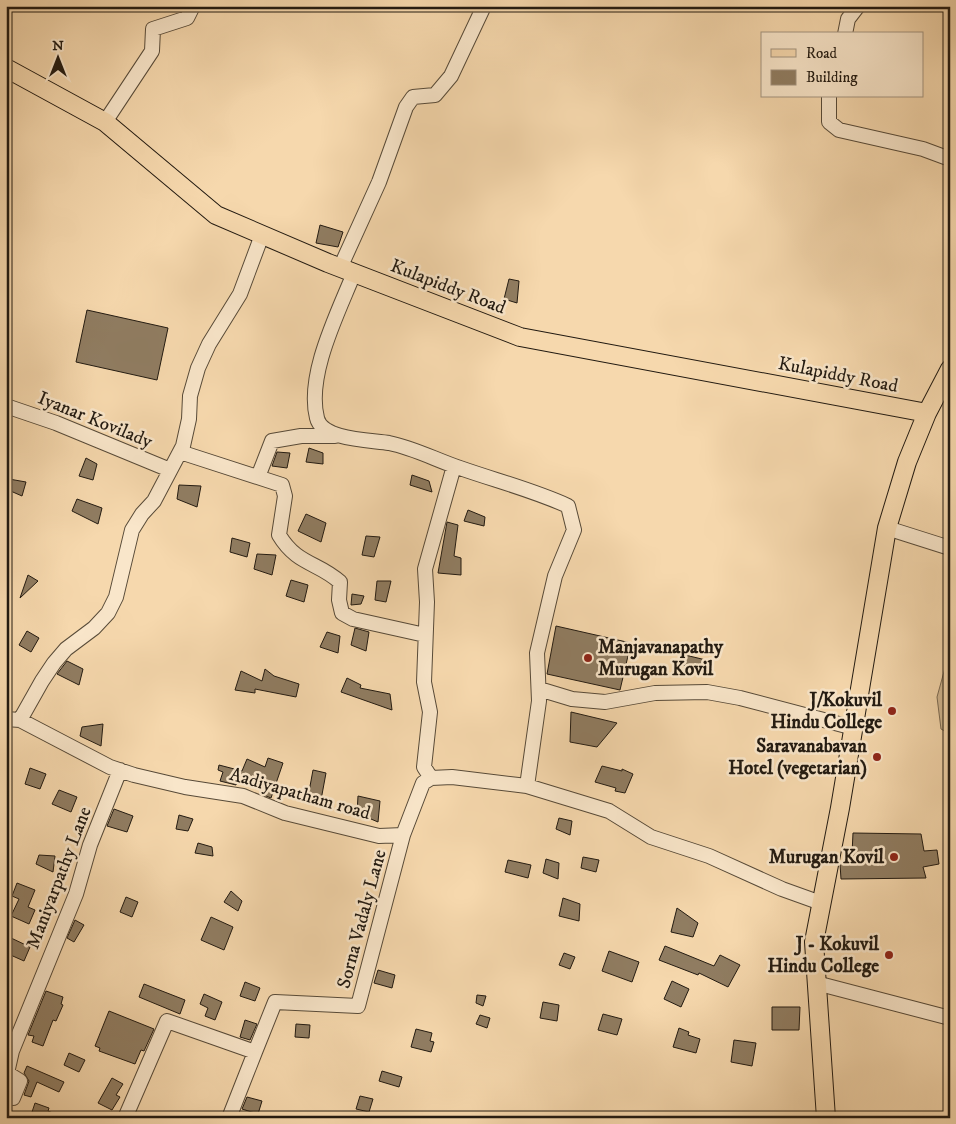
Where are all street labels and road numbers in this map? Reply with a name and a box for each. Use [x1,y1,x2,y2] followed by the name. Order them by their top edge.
[387,254,509,320] street label: Kulapiddy Road
[776,352,900,398] street label: Kulapiddy Road
[34,387,157,454] street label: Iyanar Kovilady
[227,763,374,825] street label: Aadiyapatham road
[21,803,97,952] street label: Maniyarpathy Lane
[332,847,392,991] street label: Sorna Vadaly Lane

